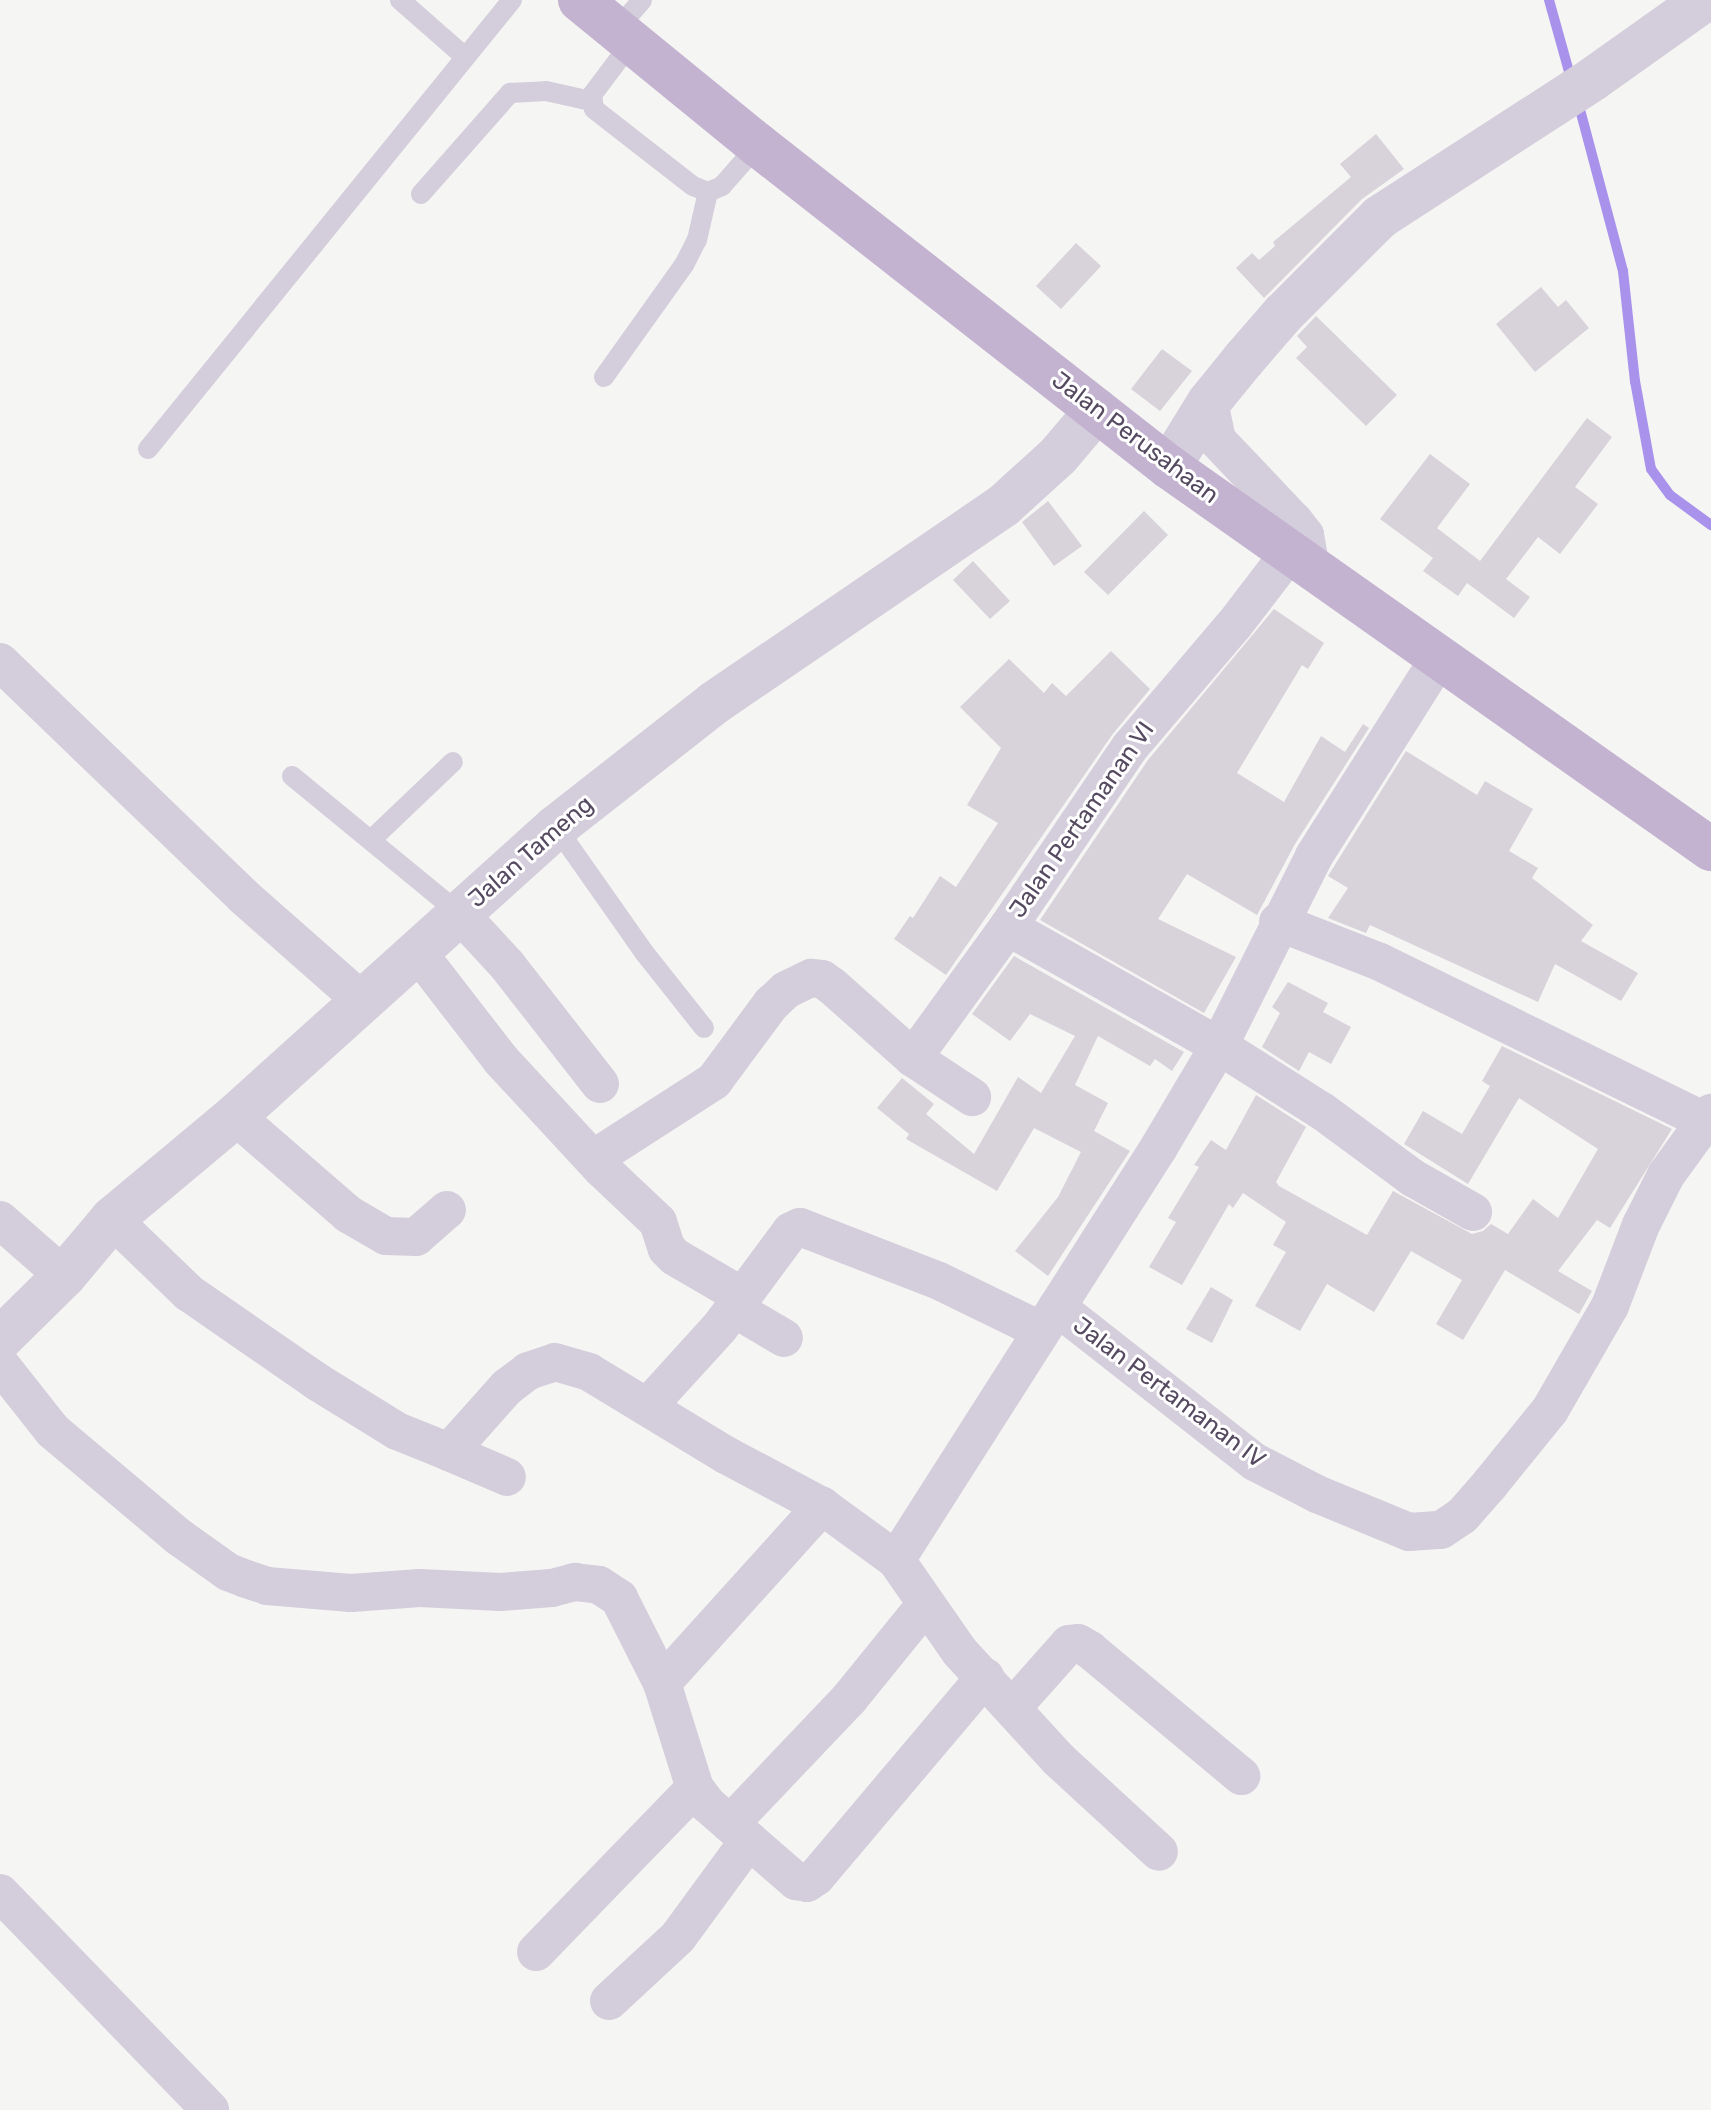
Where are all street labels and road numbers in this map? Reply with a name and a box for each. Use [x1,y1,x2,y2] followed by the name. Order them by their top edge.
[1046,366,1224,510] street label: Jalan Perusahaan
[1003,716,1161,924] street label: Jalan Pertamanan VI
[463,790,599,914] street label: Jalan Tameng
[1067,1311,1271,1475] street label: Jalan Pertamanan IV

